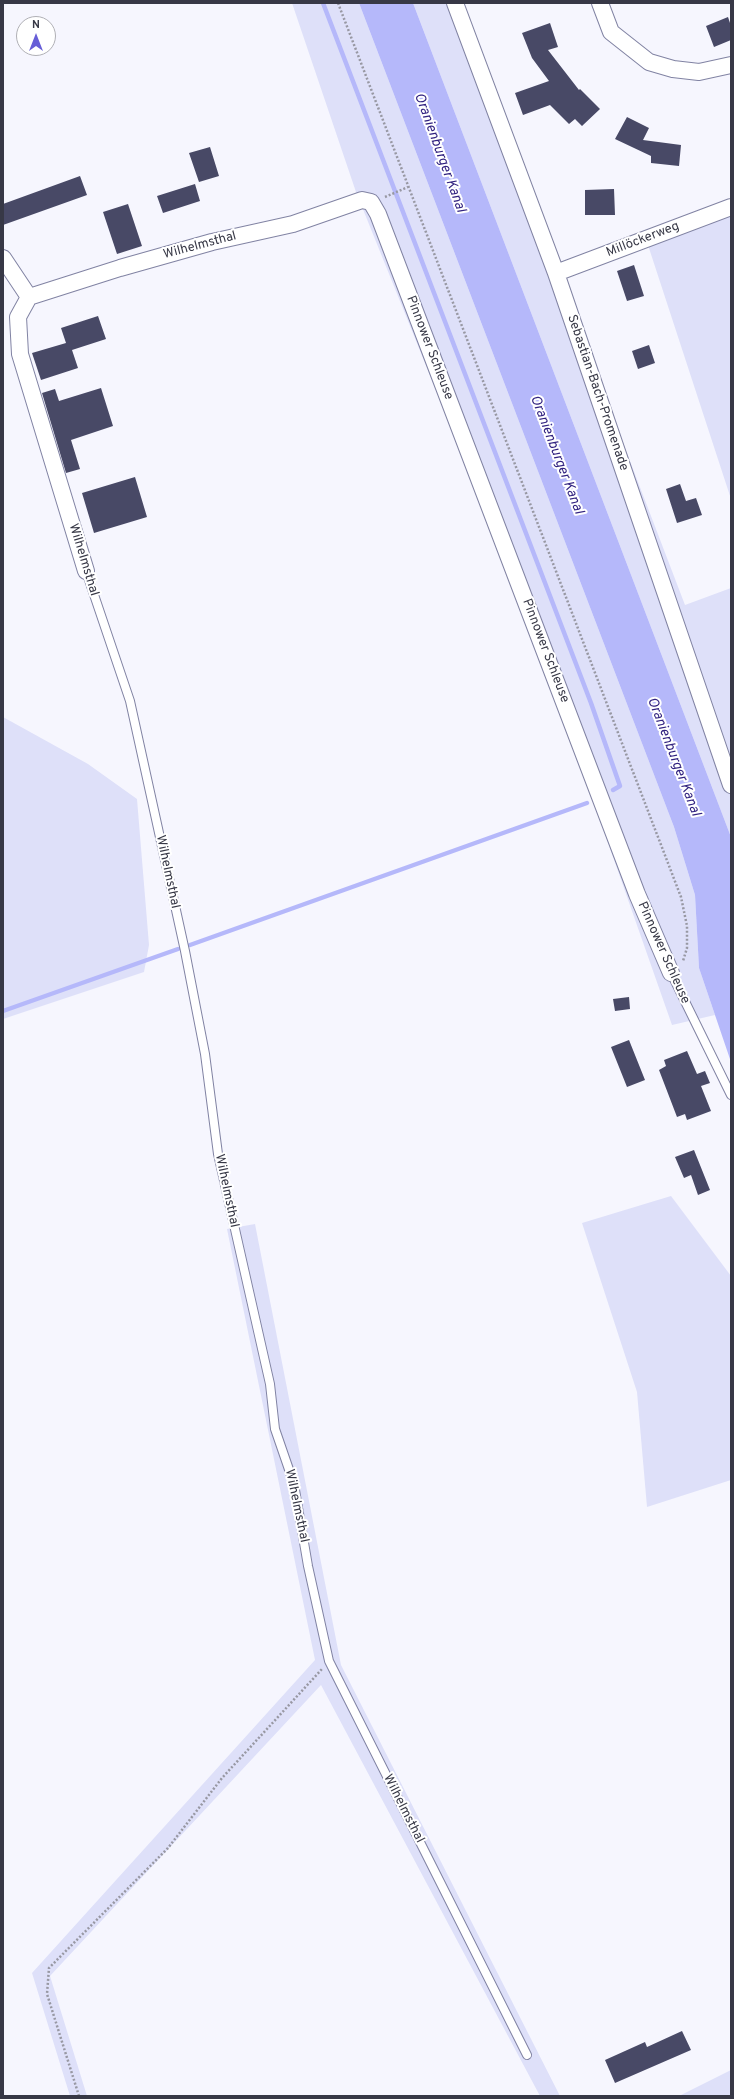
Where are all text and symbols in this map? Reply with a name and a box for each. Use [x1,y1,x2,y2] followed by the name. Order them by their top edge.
[16,16,56,56] north arrow
[32,18,40,32] text: N
[410,91,468,215] water label: Oranienburger Kanal
[604,219,682,261] street label: Millöckerweg
[162,229,238,263] street label: Wilhelmsthal
[402,294,456,402] street label: Pinnower Schleuse
[563,313,631,473] street label: Sebastian-Bach-Promenade
[526,393,586,517] water label: Oranienburger Kanal
[65,522,101,598] street label: Wilhelmsthal
[518,597,572,705] street label: Pinnower Schleuse
[643,695,703,819] water label: Oranienburger Kanal
[152,834,182,910] street label: Wilhelmsthal
[633,900,693,1006] street label: Pinnower Schleuse
[211,1153,241,1229] street label: Wilhelmsthal
[281,1468,311,1544] street label: Wilhelmsthal
[379,1772,427,1846] street label: Wilhelmsthal

